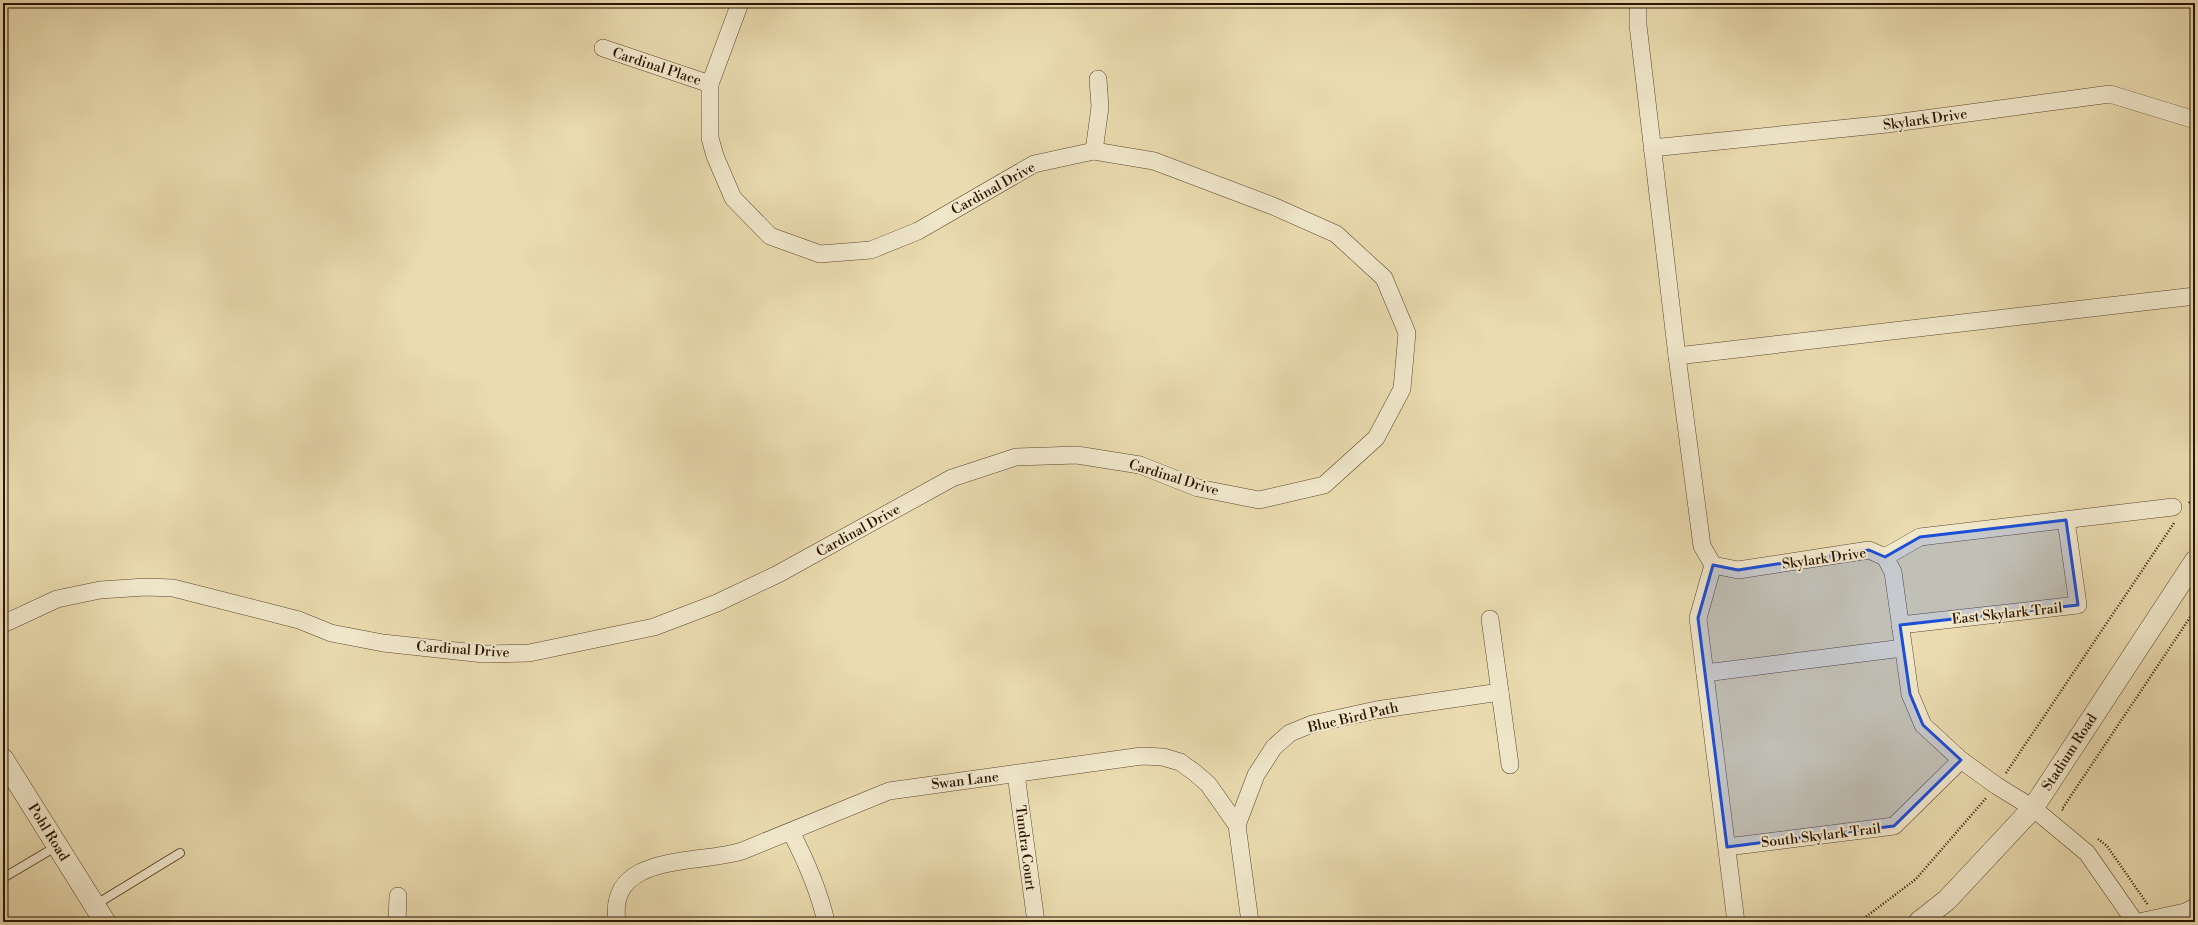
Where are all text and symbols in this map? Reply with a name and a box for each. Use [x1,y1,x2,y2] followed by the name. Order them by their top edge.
[610,44,704,90] street label: Cardinal Place
[1882,105,1968,135] street label: Skylark Drive
[948,158,1039,219] street label: Cardinal Drive
[1126,456,1221,500] street label: Cardinal Drive
[813,500,904,561] street label: Cardinal Drive
[1781,544,1867,574] street label: Skylark Drive
[1951,599,2063,629] street label: East Skylark Trail
[416,638,510,662] street label: Cardinal Drive
[1305,699,1401,737] street label: Blue Bird Path
[2038,711,2102,795] street label: Stadium Road
[930,768,1000,794] street label: Swan Lane
[23,800,73,865] street label: Pohl Road
[1011,804,1039,892] street label: Tundra Court
[1760,820,1882,852] street label: South Skylark Trail

